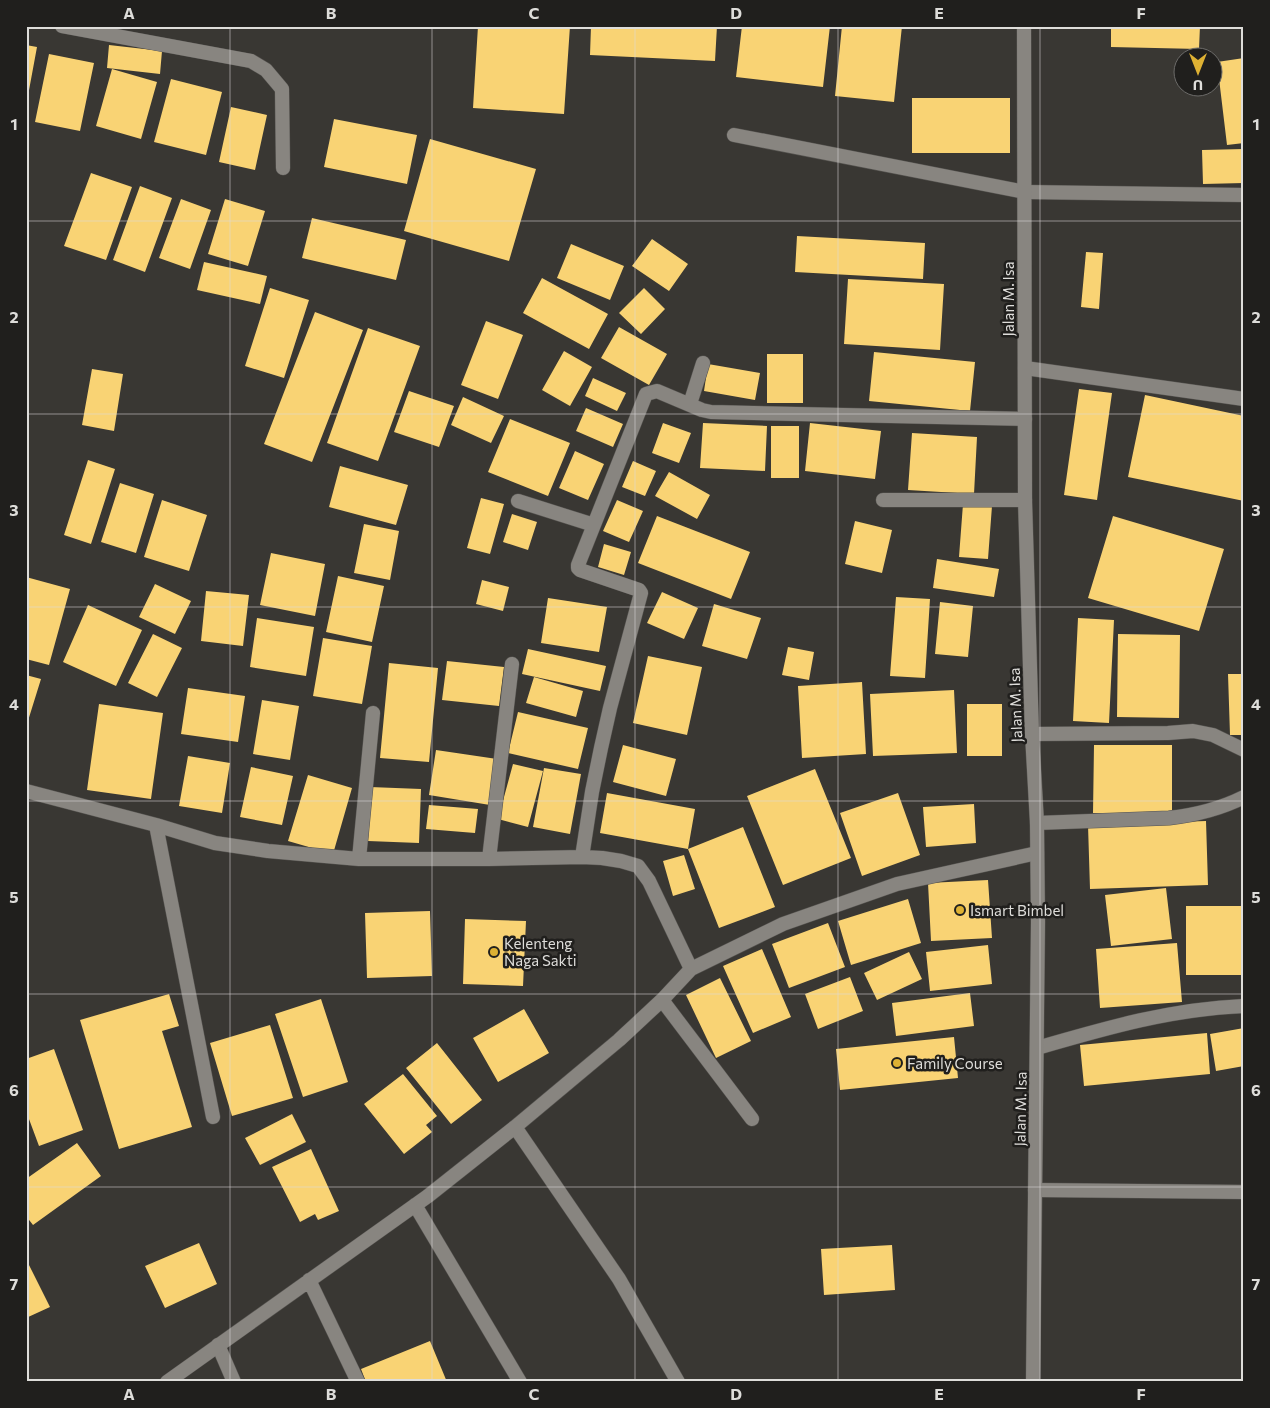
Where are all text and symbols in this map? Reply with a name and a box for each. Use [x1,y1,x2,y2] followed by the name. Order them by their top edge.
[123,3,135,22] text: A
[326,3,337,22] text: B
[529,3,540,22] text: C
[730,3,742,22] text: D
[934,3,944,22] text: E
[1136,3,1146,22] text: F
[1172,48,1222,98] north arrow
[1193,77,1203,94] text: U
[10,114,18,133] text: 1
[1252,114,1260,133] text: 1
[999,262,1017,336] street label: Jalan M. Isa
[9,307,19,326] text: 2
[1251,307,1261,326] text: 2
[9,500,19,519] text: 3
[1251,500,1261,519] text: 3
[1005,667,1025,743] street label: Jalan M. Isa
[9,694,19,713] text: 4
[1251,694,1261,713] text: 4
[9,887,19,906] text: 5
[1251,887,1261,906] text: 5
[970,901,1064,919] place label: Ismart Bimbel
[954,904,966,916] marker: Ismart Bimbel
[504,934,577,969] place label: Kelenteng Naga Sakti
[488,946,500,958] marker: Kelenteng Naga Sakti
[907,1054,1003,1072] place label: Family Course
[891,1057,903,1069] marker: Family Course
[1010,1071,1030,1147] street label: Jalan M. Isa
[9,1080,19,1099] text: 6
[1251,1080,1261,1099] text: 6
[10,1274,19,1293] text: 7
[1252,1274,1261,1293] text: 7
[123,1384,135,1403] text: A
[326,1384,337,1403] text: B
[529,1384,540,1403] text: C
[730,1384,742,1403] text: D
[934,1384,944,1403] text: E
[1136,1384,1146,1403] text: F

